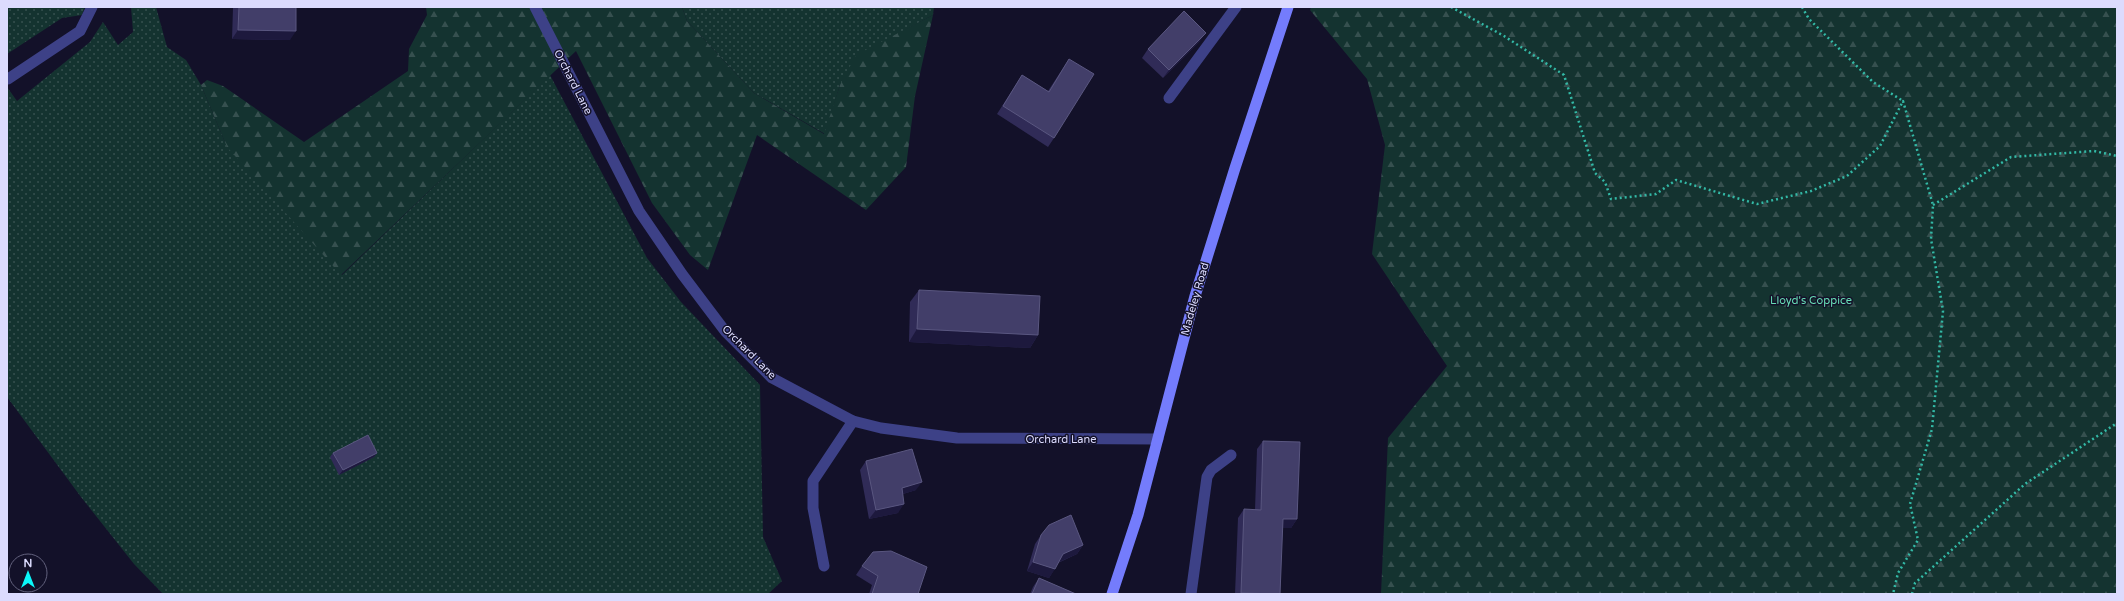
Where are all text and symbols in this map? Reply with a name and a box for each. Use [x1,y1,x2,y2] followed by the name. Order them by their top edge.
[551,47,595,117] street label: Orchard Lane
[1178,261,1212,337] street label: Madeley Road
[1770,294,1852,307] park label: Lloyd's Coppice
[719,322,779,382] street label: Orchard Lane
[1026,433,1096,446] street label: Orchard Lane
[8,553,48,593] north arrow
[24,557,32,570] text: N

